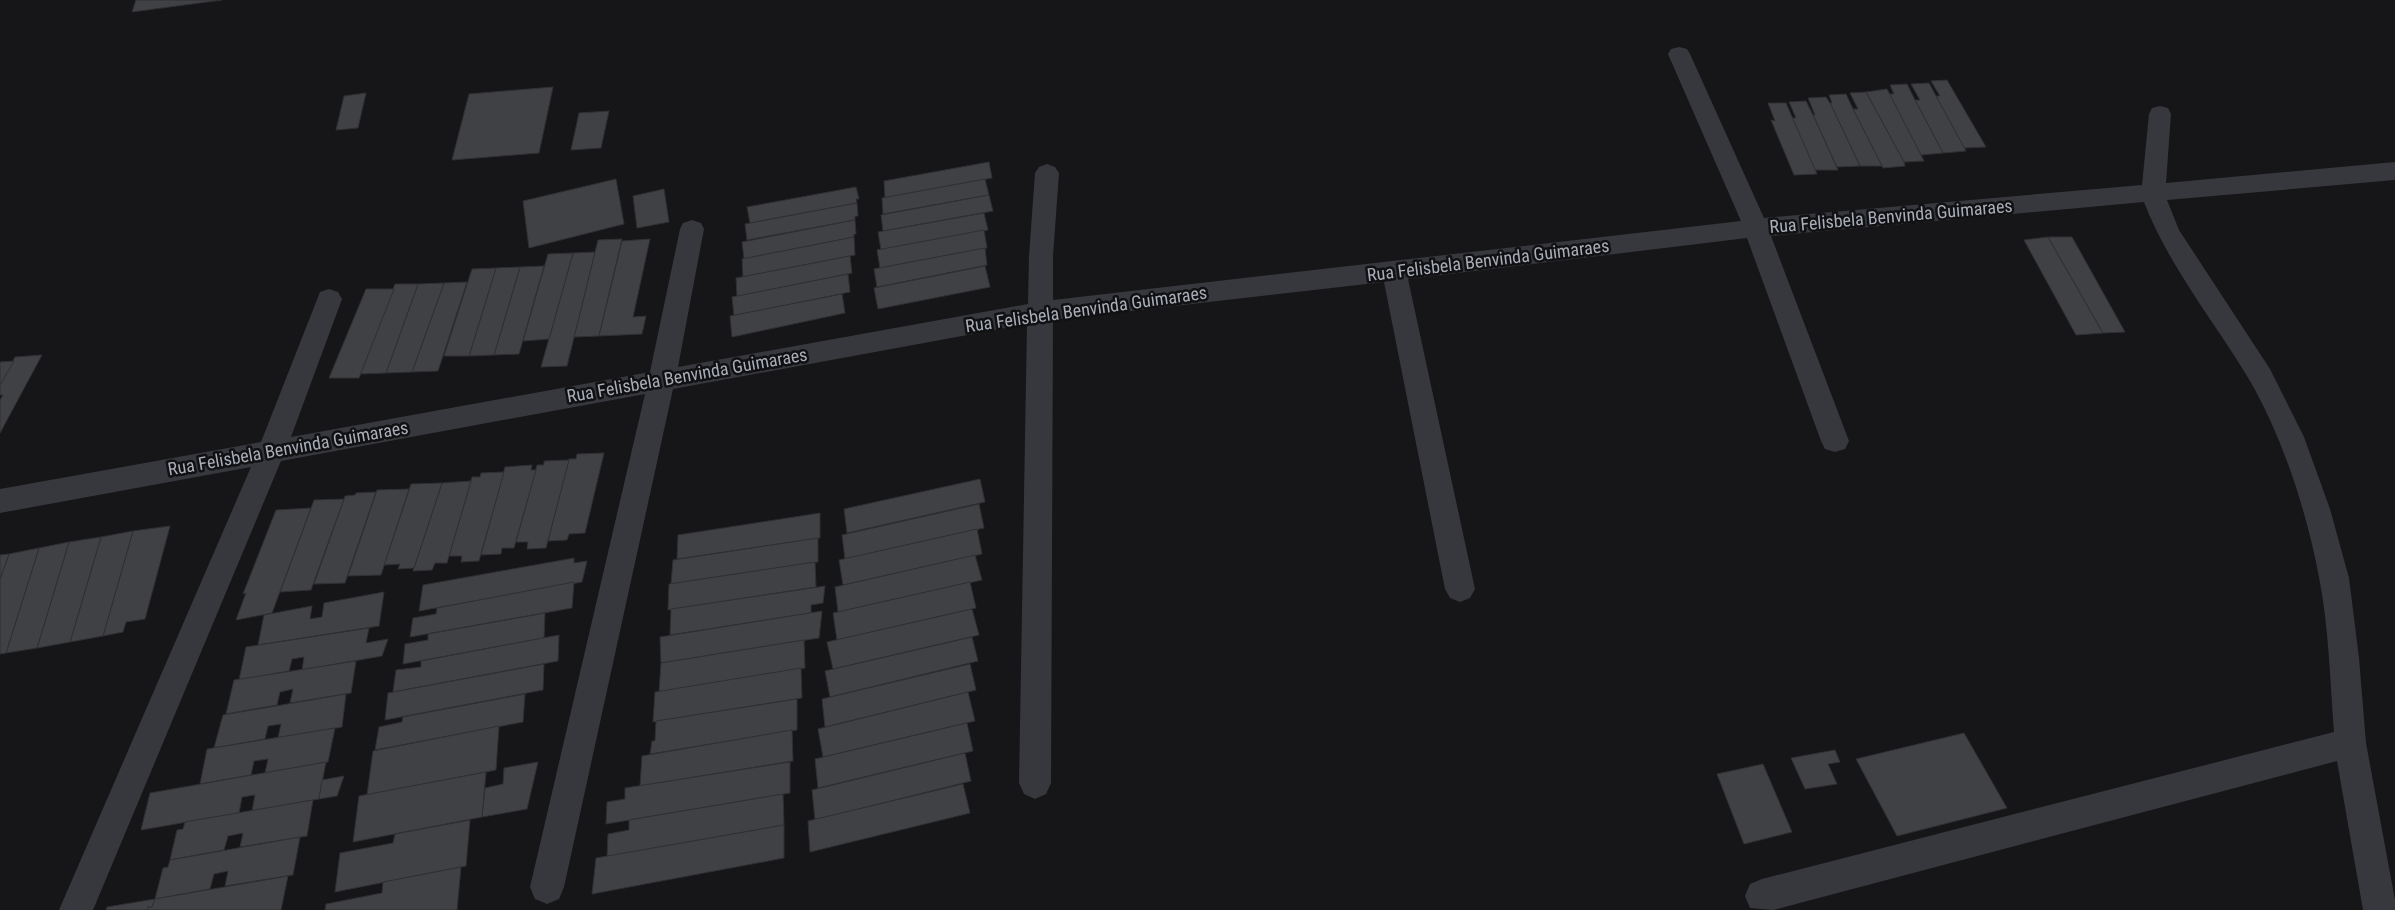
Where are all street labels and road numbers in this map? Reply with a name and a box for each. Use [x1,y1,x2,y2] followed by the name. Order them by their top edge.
[1769,195,2013,237] street label: Rua Felisbela Benvinda Guimaraes
[1366,235,1610,285] street label: Rua Felisbela Benvinda Guimaraes
[964,282,1208,336] street label: Rua Felisbela Benvinda Guimaraes
[565,343,809,407] street label: Rua Felisbela Benvinda Guimaraes
[166,416,410,480] street label: Rua Felisbela Benvinda Guimaraes

